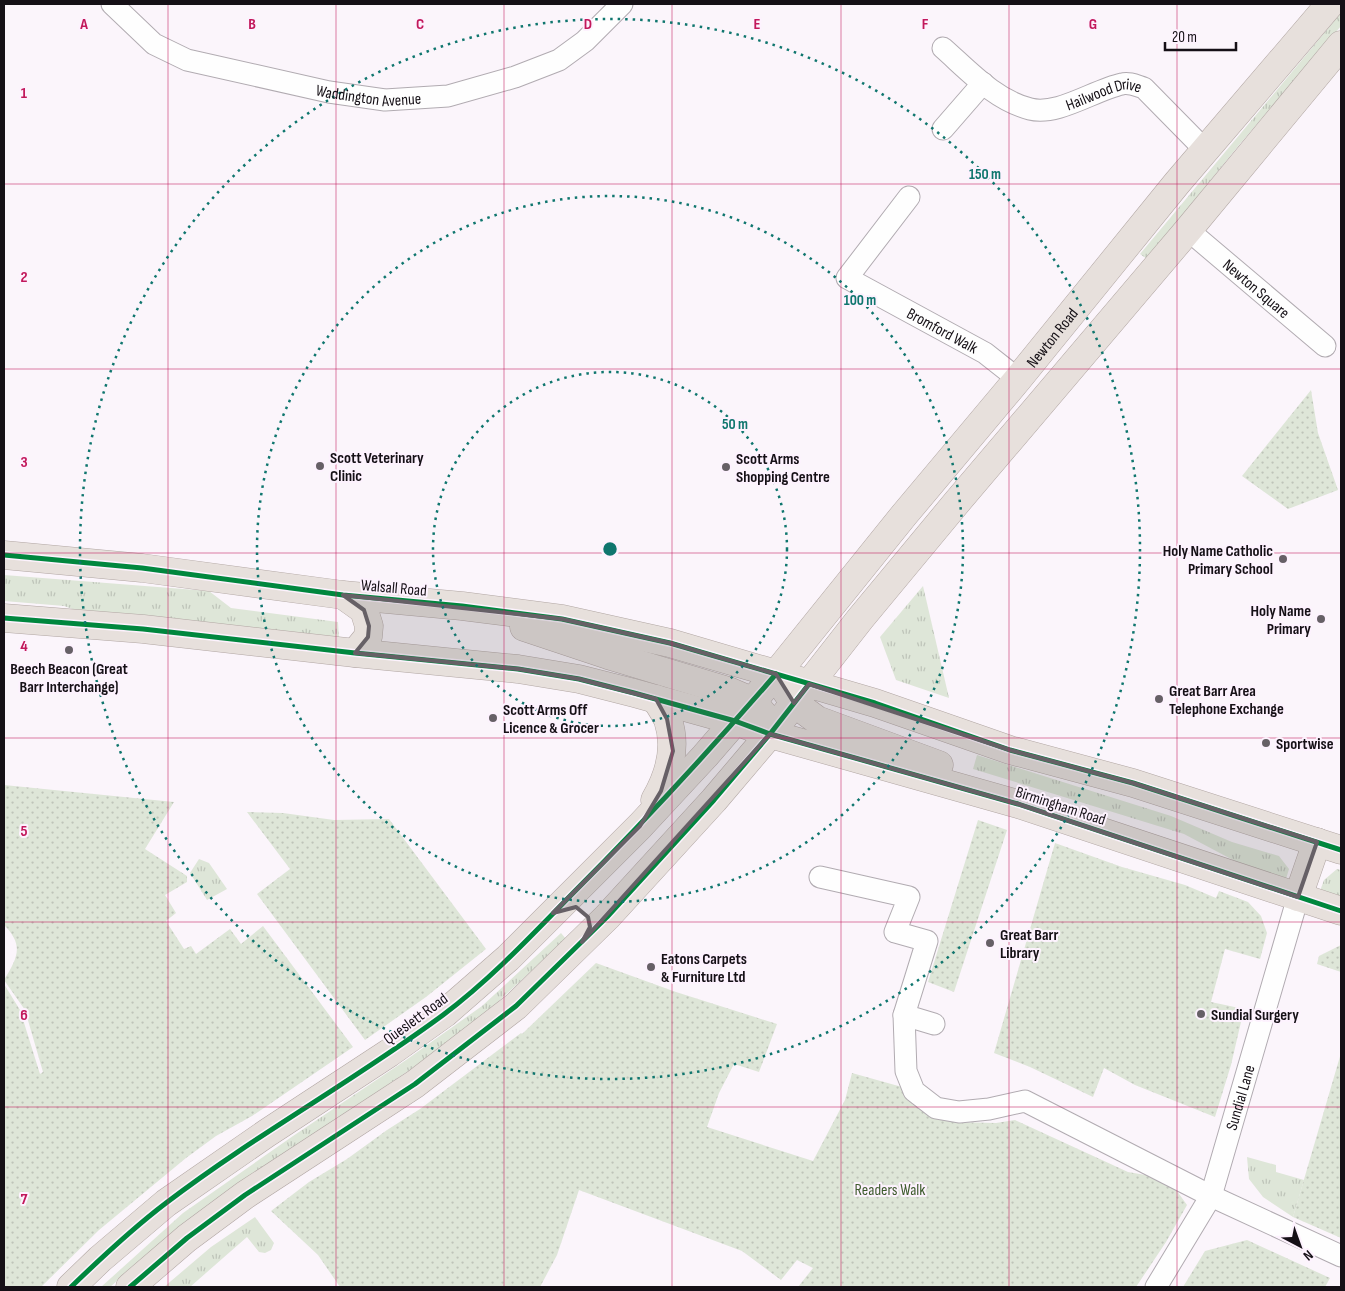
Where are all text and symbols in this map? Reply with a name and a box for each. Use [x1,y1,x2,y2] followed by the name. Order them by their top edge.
[79,15,88,34] text: A
[248,15,256,34] text: B
[416,15,424,34] text: C
[584,15,592,34] text: D
[754,15,761,34] text: E
[922,15,929,34] text: F
[1089,15,1097,34] text: G
[1165,20,1236,52] scale bar
[1172,28,1197,47] text: 20 m
[1063,75,1144,115] street label: Hailwood Drive
[314,81,422,111] street label: Waddington Avenue
[21,84,28,103] text: 1
[969,165,1001,184] text: 150 m
[1218,256,1293,323] street label: Newton Square
[20,268,28,287] text: 2
[844,291,876,310] text: 100 m
[903,304,981,358] street label: Bromford Walk
[1023,305,1083,372] street label: Newton Road
[722,415,748,434] text: 50 m
[330,449,424,486] place label: Scott Veterinary Clinic
[736,450,830,487] place label: Scott Arms Shopping Centre
[20,453,28,472] text: 3
[314,460,326,472] marker: Scott Veterinary Clinic
[720,461,732,473] marker: Scott Arms Shopping Centre
[601,540,619,558] centre of rings
[1163,542,1273,579] place label: Holy Name Catholic Primary School
[1277,553,1289,565] marker: Holy Name Catholic Primary School
[360,576,428,601] street label: Walsall Road
[1251,602,1311,639] place label: Holy Name Primary
[1315,613,1327,625] marker: Holy Name Primary
[20,637,28,656] text: 4
[63,644,75,656] marker: Beech Beacon (Great Barr Interchange)
[10,660,128,697] place label: Beech Beacon (Great Barr Interchange)
[1169,682,1284,719] place label: Great Barr Area Telephone Exchange
[1153,693,1165,705] marker: Great Barr Area Telephone Exchange
[503,701,599,738] place label: Scott Arms Off Licence & Grocer
[487,712,499,724] marker: Scott Arms Off Licence & Grocer
[1276,735,1334,754] place label: Sportwise
[1260,737,1272,749] marker: Sportwise
[1013,783,1108,830] street label: Birmingham Road
[20,822,28,841] text: 5
[1000,926,1058,963] place label: Great Barr Library
[984,937,996,949] marker: Great Barr Library
[661,950,747,987] place label: Eatons Carpets & Furniture Ltd
[645,961,657,973] marker: Eatons Carpets & Furniture Ltd
[380,989,452,1049] street label: Queslett Road
[20,1006,28,1025] text: 6
[1211,1006,1299,1025] place label: Sundial Surgery
[1195,1008,1207,1020] marker: Sundial Surgery
[1223,1063,1260,1133] street label: Sundial Lane
[855,1181,925,1200] park label: Readers Walk
[21,1190,28,1209] text: 7
[1275,1221,1325,1271] north arrow
[1300,1247,1317,1264] text: N

